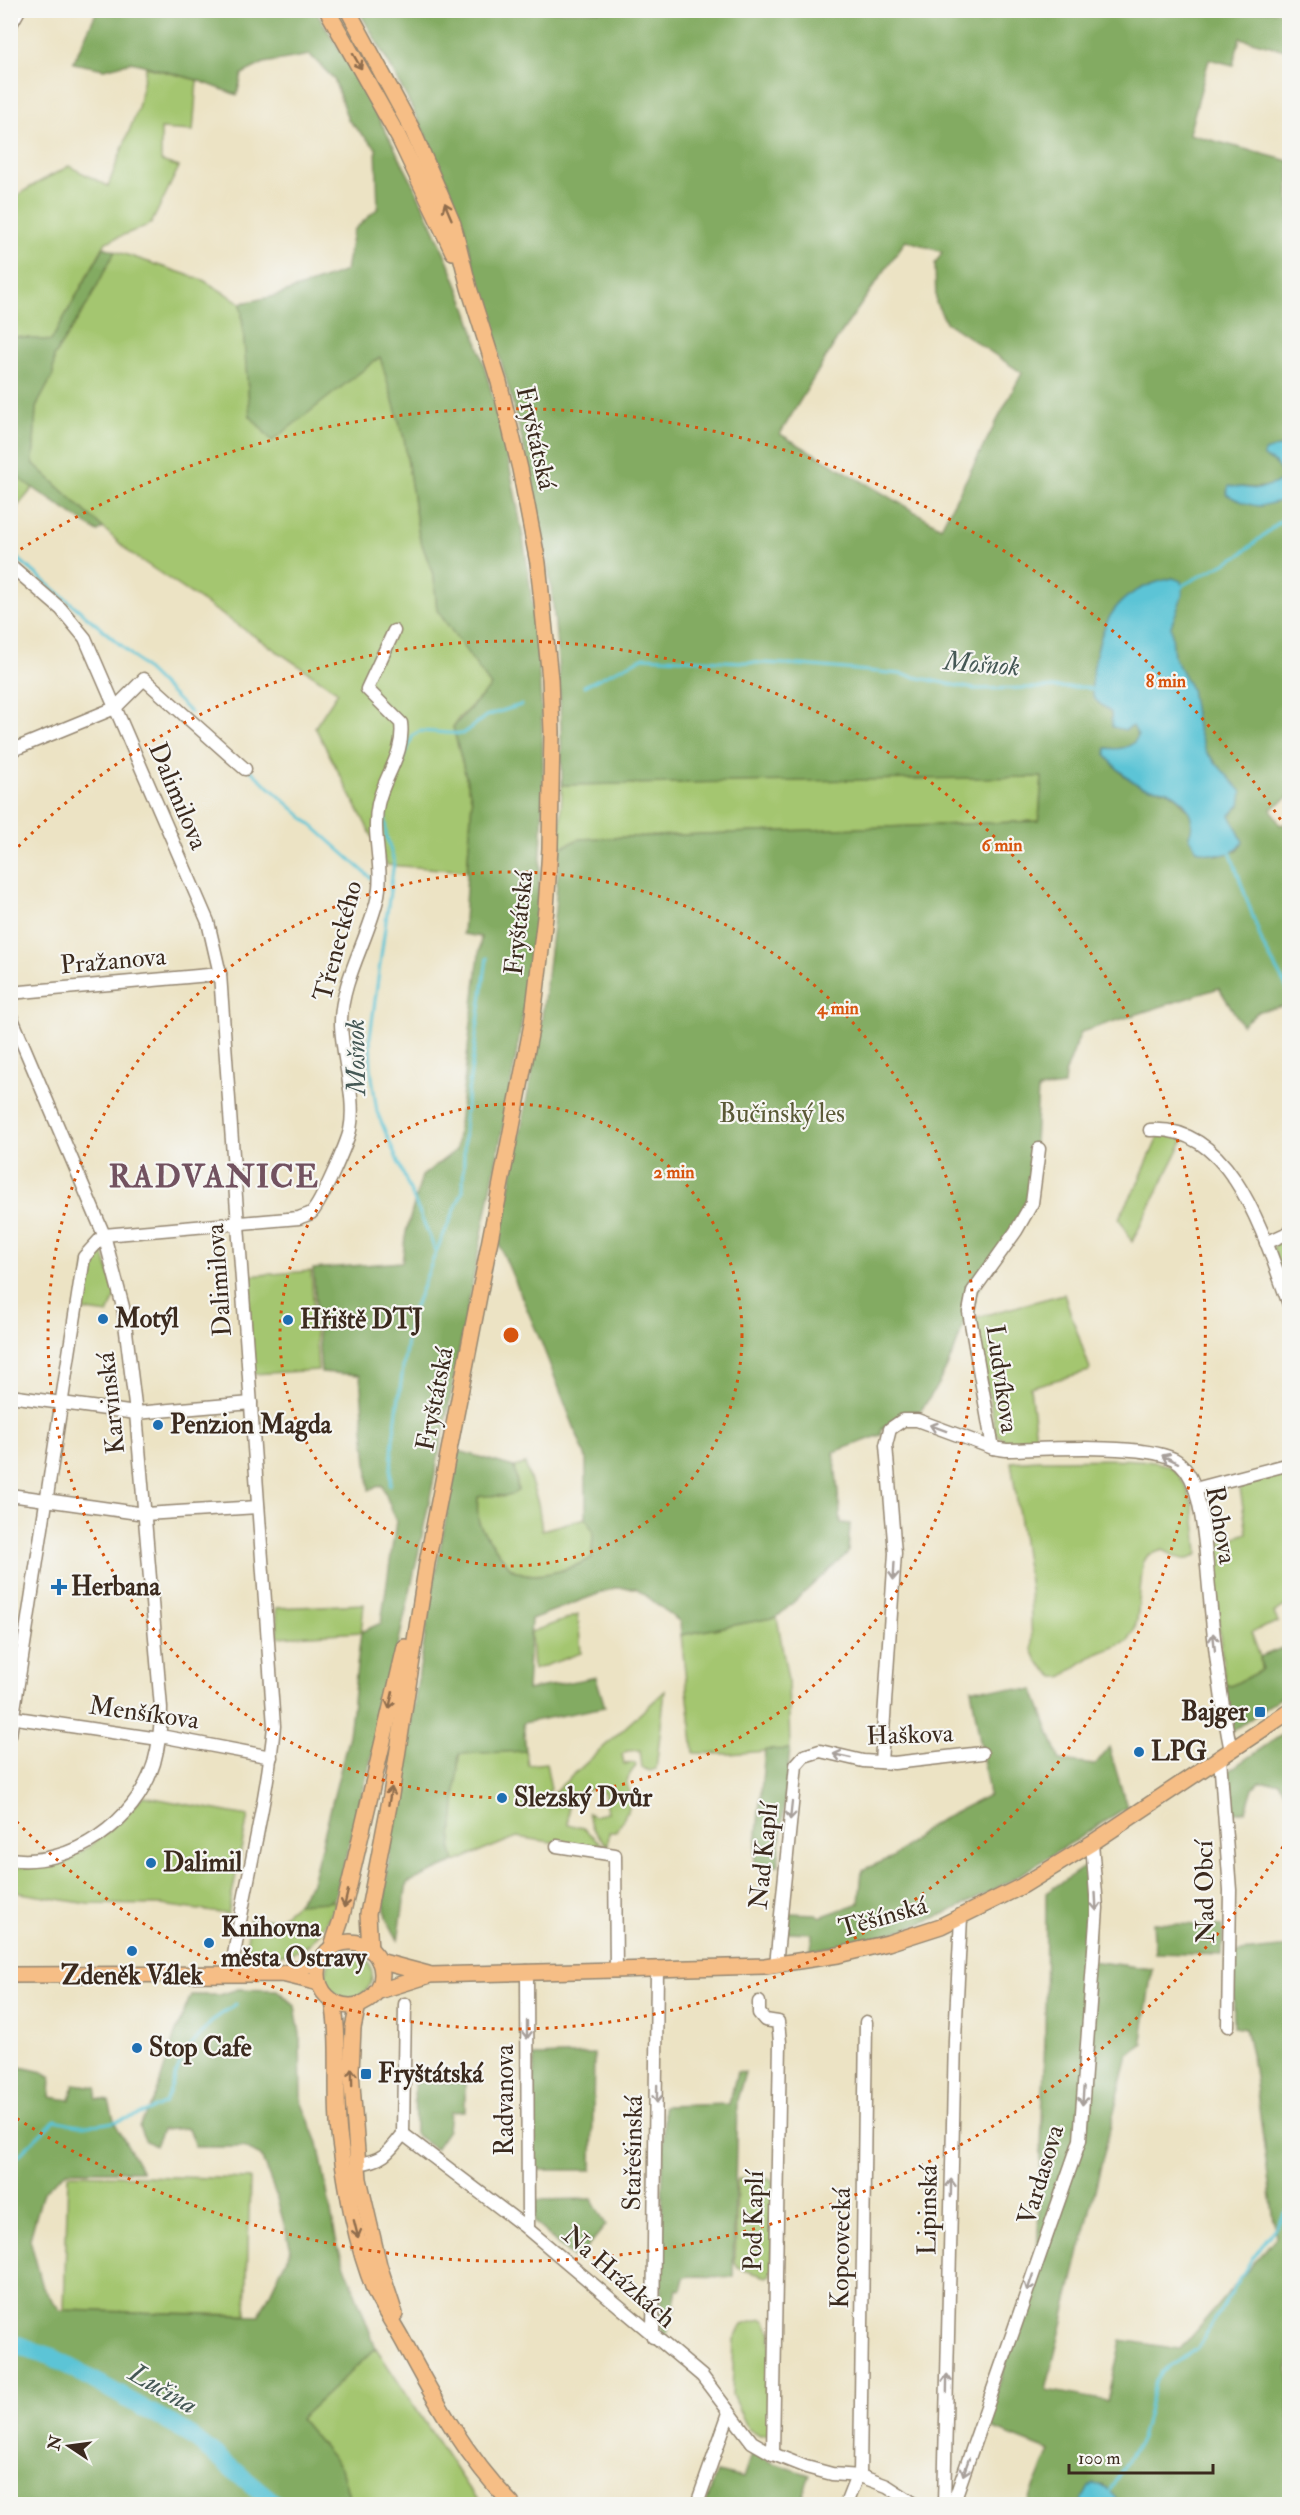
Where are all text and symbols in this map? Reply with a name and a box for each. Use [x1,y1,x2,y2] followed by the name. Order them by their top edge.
[351,52,363,69] one-way arrow
[442,202,453,221] one-way arrow
[509,383,563,493] street label: Fryštátská
[941,644,1021,684] water label: Mošnok
[1146,670,1187,693] text: 8 min
[141,738,215,855] street label: Dalimilova
[982,834,1023,857] text: 6 min
[498,869,540,977] street label: Fryštátská
[307,877,369,1005] street label: Třeneckého
[59,940,168,982] street label: Pražanova
[816,997,859,1020] text: 4 min
[339,1019,373,1097] water label: Mošnok
[719,1098,845,1130] park label: Bučinský les
[108,1157,320,1197] district label: RADVANICE
[654,1161,695,1184] text: 2 min
[199,1222,239,1338] street label: Dalimilova
[114,1303,179,1336] place label: Motýl
[300,1304,423,1336] place label: Hřiště DTJ
[96,1312,110,1326] marker: Motýl
[281,1313,295,1327] marker: Hřiště DTJ
[979,1323,1025,1436] street label: Ludvíkova
[501,1325,521,1345] centre of rings
[409,1344,461,1454] street label: Fryštátská
[90,1350,132,1455] street label: Karvinská
[170,1409,333,1442] place label: Penzion Magda
[151,1418,165,1432] marker: Penzion Magda
[929,1421,948,1432] one-way arrow
[1162,1453,1180,1464] one-way arrow
[1198,1484,1244,1567] street label: Rohova
[888,1561,899,1581] one-way arrow
[71,1571,161,1603] place label: Herbana
[52,1580,66,1594] marker: Herbana
[1208,1632,1219,1652] one-way arrow
[87,1689,201,1737] street label: Menšíkova
[385,1690,396,1710] one-way arrow
[1181,1696,1248,1729] place label: Bajger
[1253,1705,1267,1719] marker: Bajger
[866,1717,954,1753] street label: Haškova
[1151,1736,1207,1768] place label: LPG
[1132,1745,1146,1759] marker: LPG
[833,1750,852,1762] one-way arrow
[514,1782,653,1815] place label: Slezský Dvůr
[385,1786,396,1806] one-way arrow
[495,1791,509,1805] marker: Slezský Dvůr
[742,1799,787,1911] street label: Nad Kaplí
[785,1801,796,1820] one-way arrow
[1188,1838,1222,1944] street label: Nad Obcí
[163,1847,243,1879] place label: Dalimil
[144,1856,158,1870] marker: Dalimil
[340,1889,351,1908] one-way arrow
[835,1889,931,1945] street label: Těšínská
[1091,1891,1102,1911] one-way arrow
[221,1912,368,1975] place label: Knihovna města Ostravy
[202,1936,216,1950] marker: Knihovna města Ostravy
[125,1944,139,1958] marker: Zdeněk Válek
[61,1960,204,1992] place label: Zdeněk Válek
[521,2019,533,2039] one-way arrow
[149,2032,252,2065] place label: Stop Cafe
[130,2041,144,2055] marker: Stop Cafe
[489,2044,521,2156] street label: Radvanova
[378,2058,484,2091] place label: Fryštátská
[346,2067,357,2087] one-way arrow
[359,2067,373,2081] marker: Fryštátská
[651,2083,663,2103] one-way arrow
[1077,2086,1088,2105] one-way arrow
[616,2095,650,2211] street label: Stařešinská
[1011,2121,1071,2229] street label: Vardasova
[911,2164,946,2256] street label: Lipinská
[737,2168,772,2272] street label: Pod Kaplí
[946,2179,957,2199] one-way arrow
[824,2187,859,2309] street label: Kopcovecká
[351,2219,363,2238] one-way arrow
[556,2219,683,2335] street label: Na Hrázkách
[1024,2273,1035,2291] one-way arrow
[122,2356,203,2422] water label: Lučina
[941,2374,953,2394] one-way arrow
[39,2416,99,2476] north arrow
[44,2433,67,2453] text: N
[1069,2437,1213,2475] scale bar
[1078,2447,1121,2470] text: 100 m
[960,2457,971,2476] one-way arrow

